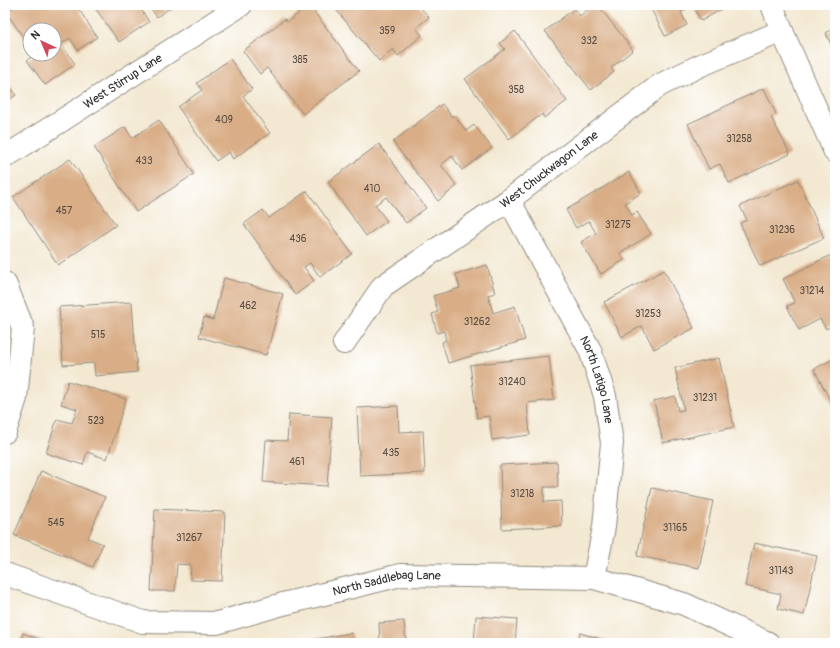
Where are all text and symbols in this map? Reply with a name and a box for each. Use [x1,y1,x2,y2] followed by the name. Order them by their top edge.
[22,22,62,62] north arrow
[379,25,395,37] house number: 359
[28,28,43,42] text: N
[581,35,598,47] house number: 332
[81,50,165,112] street label: West Stirrup Lane
[292,54,308,66] house number: 385
[508,84,524,96] house number: 358
[215,114,233,126] house number: 409
[497,127,601,211] street label: West Chuckwagon Lane
[726,133,752,145] house number: 31258
[136,155,153,167] house number: 433
[364,183,380,195] house number: 410
[56,205,73,217] house number: 457
[605,219,631,231] house number: 31275
[769,224,795,236] house number: 31236
[289,233,307,245] house number: 436
[800,285,825,297] house number: 31214
[239,300,257,312] house number: 462
[635,308,661,320] house number: 31253
[464,316,491,328] house number: 31262
[91,329,105,341] house number: 515
[576,333,616,424] street label: North Latigo Lane
[498,376,526,388] house number: 31240
[693,392,717,404] house number: 31231
[88,415,105,427] house number: 523
[383,447,399,459] house number: 435
[289,456,305,468] house number: 461
[510,488,534,500] house number: 31218
[48,517,64,529] house number: 545
[663,522,687,534] house number: 31165
[176,532,203,544] house number: 31267
[769,565,794,577] house number: 31143
[331,568,441,599] street label: North Saddlebag Lane

